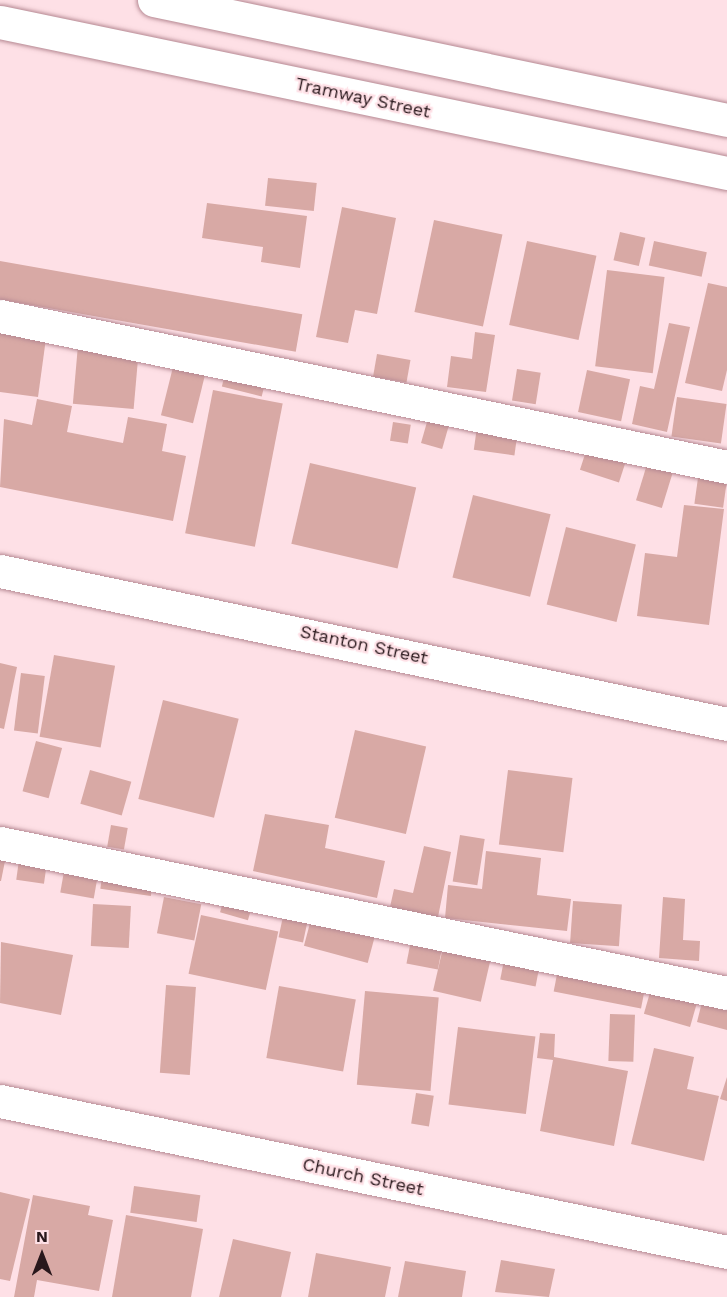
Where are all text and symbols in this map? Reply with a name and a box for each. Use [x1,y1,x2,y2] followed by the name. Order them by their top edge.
[293,73,433,123] street label: Tramway Street
[298,621,430,669] street label: Stanton Street
[301,1154,425,1200] street label: Church Street
[12,1225,72,1285] north arrow
[36,1227,48,1246] text: N

